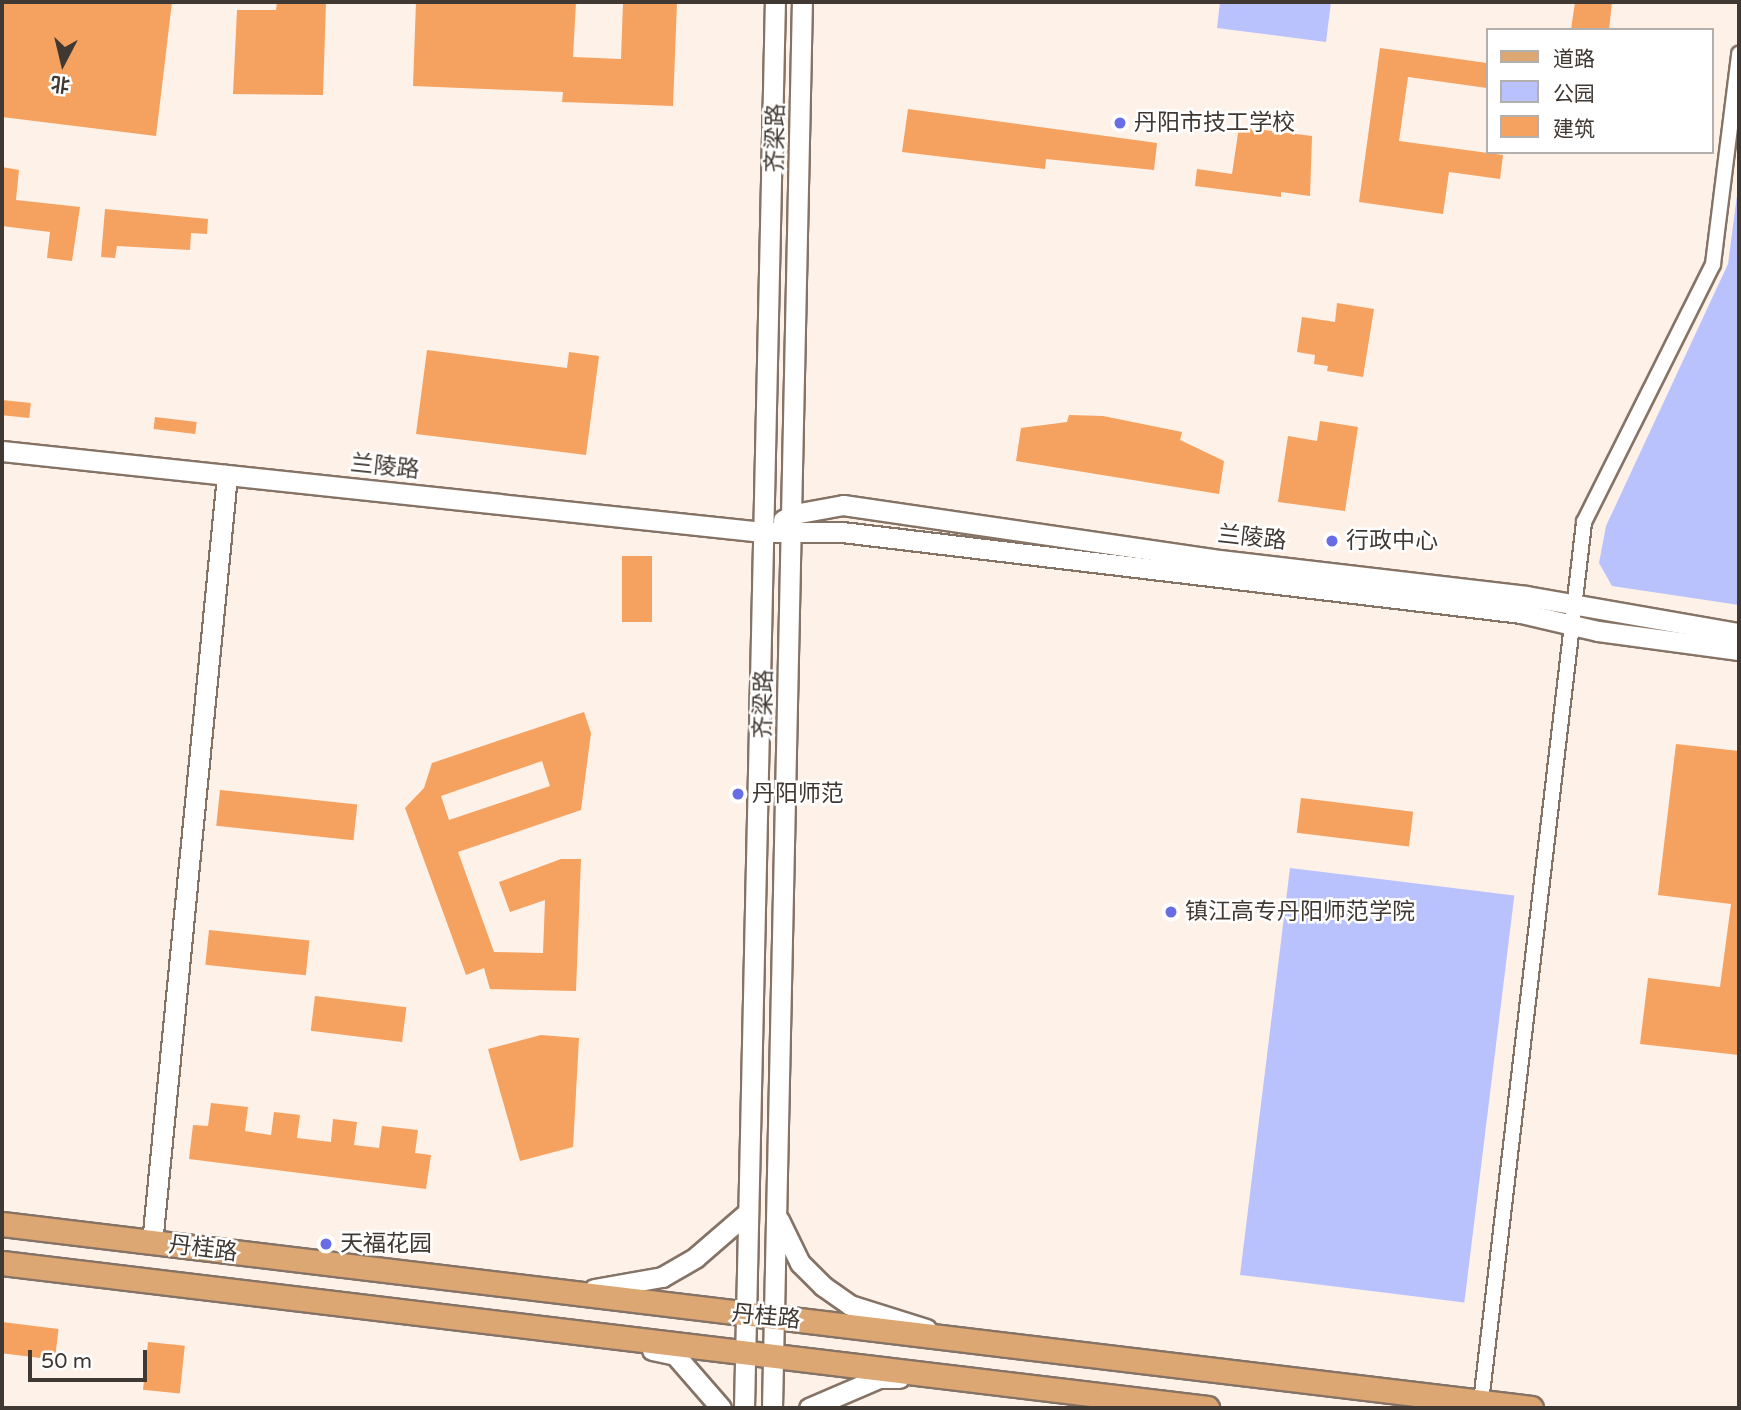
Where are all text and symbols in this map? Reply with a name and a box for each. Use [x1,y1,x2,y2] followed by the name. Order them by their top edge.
[28,28,98,98] north arrow
[1486,28,1713,154] legend
[1553,47,1595,72] text: 道路
[50,72,71,96] text: 北
[1553,82,1595,107] text: 公园
[762,103,790,173] street label: 齐梁路
[1134,109,1295,137] place label: 丹阳市技工学校
[1112,115,1128,131] marker: 丹阳市技工学校
[1553,117,1595,142] text: 建筑
[349,450,421,484] street label: 兰陵路
[1216,521,1288,555] street label: 兰陵路
[1346,527,1438,555] place label: 行政中心
[1324,533,1340,549] marker: 行政中心
[750,669,778,739] street label: 齐梁路
[752,780,844,808] place label: 丹阳师范
[730,786,746,802] marker: 丹阳师范
[1185,898,1415,926] place label: 镇江高专丹阳师范学院
[1163,904,1179,920] marker: 镇江高专丹阳师范学院
[340,1230,432,1258] place label: 天福花园
[167,1231,239,1267] street label: 丹桂路
[318,1236,334,1252] marker: 天福花园
[730,1300,802,1334] street label: 丹桂路
[32,1336,150,1380] scale bar
[41,1349,92,1374] text: 50 m

